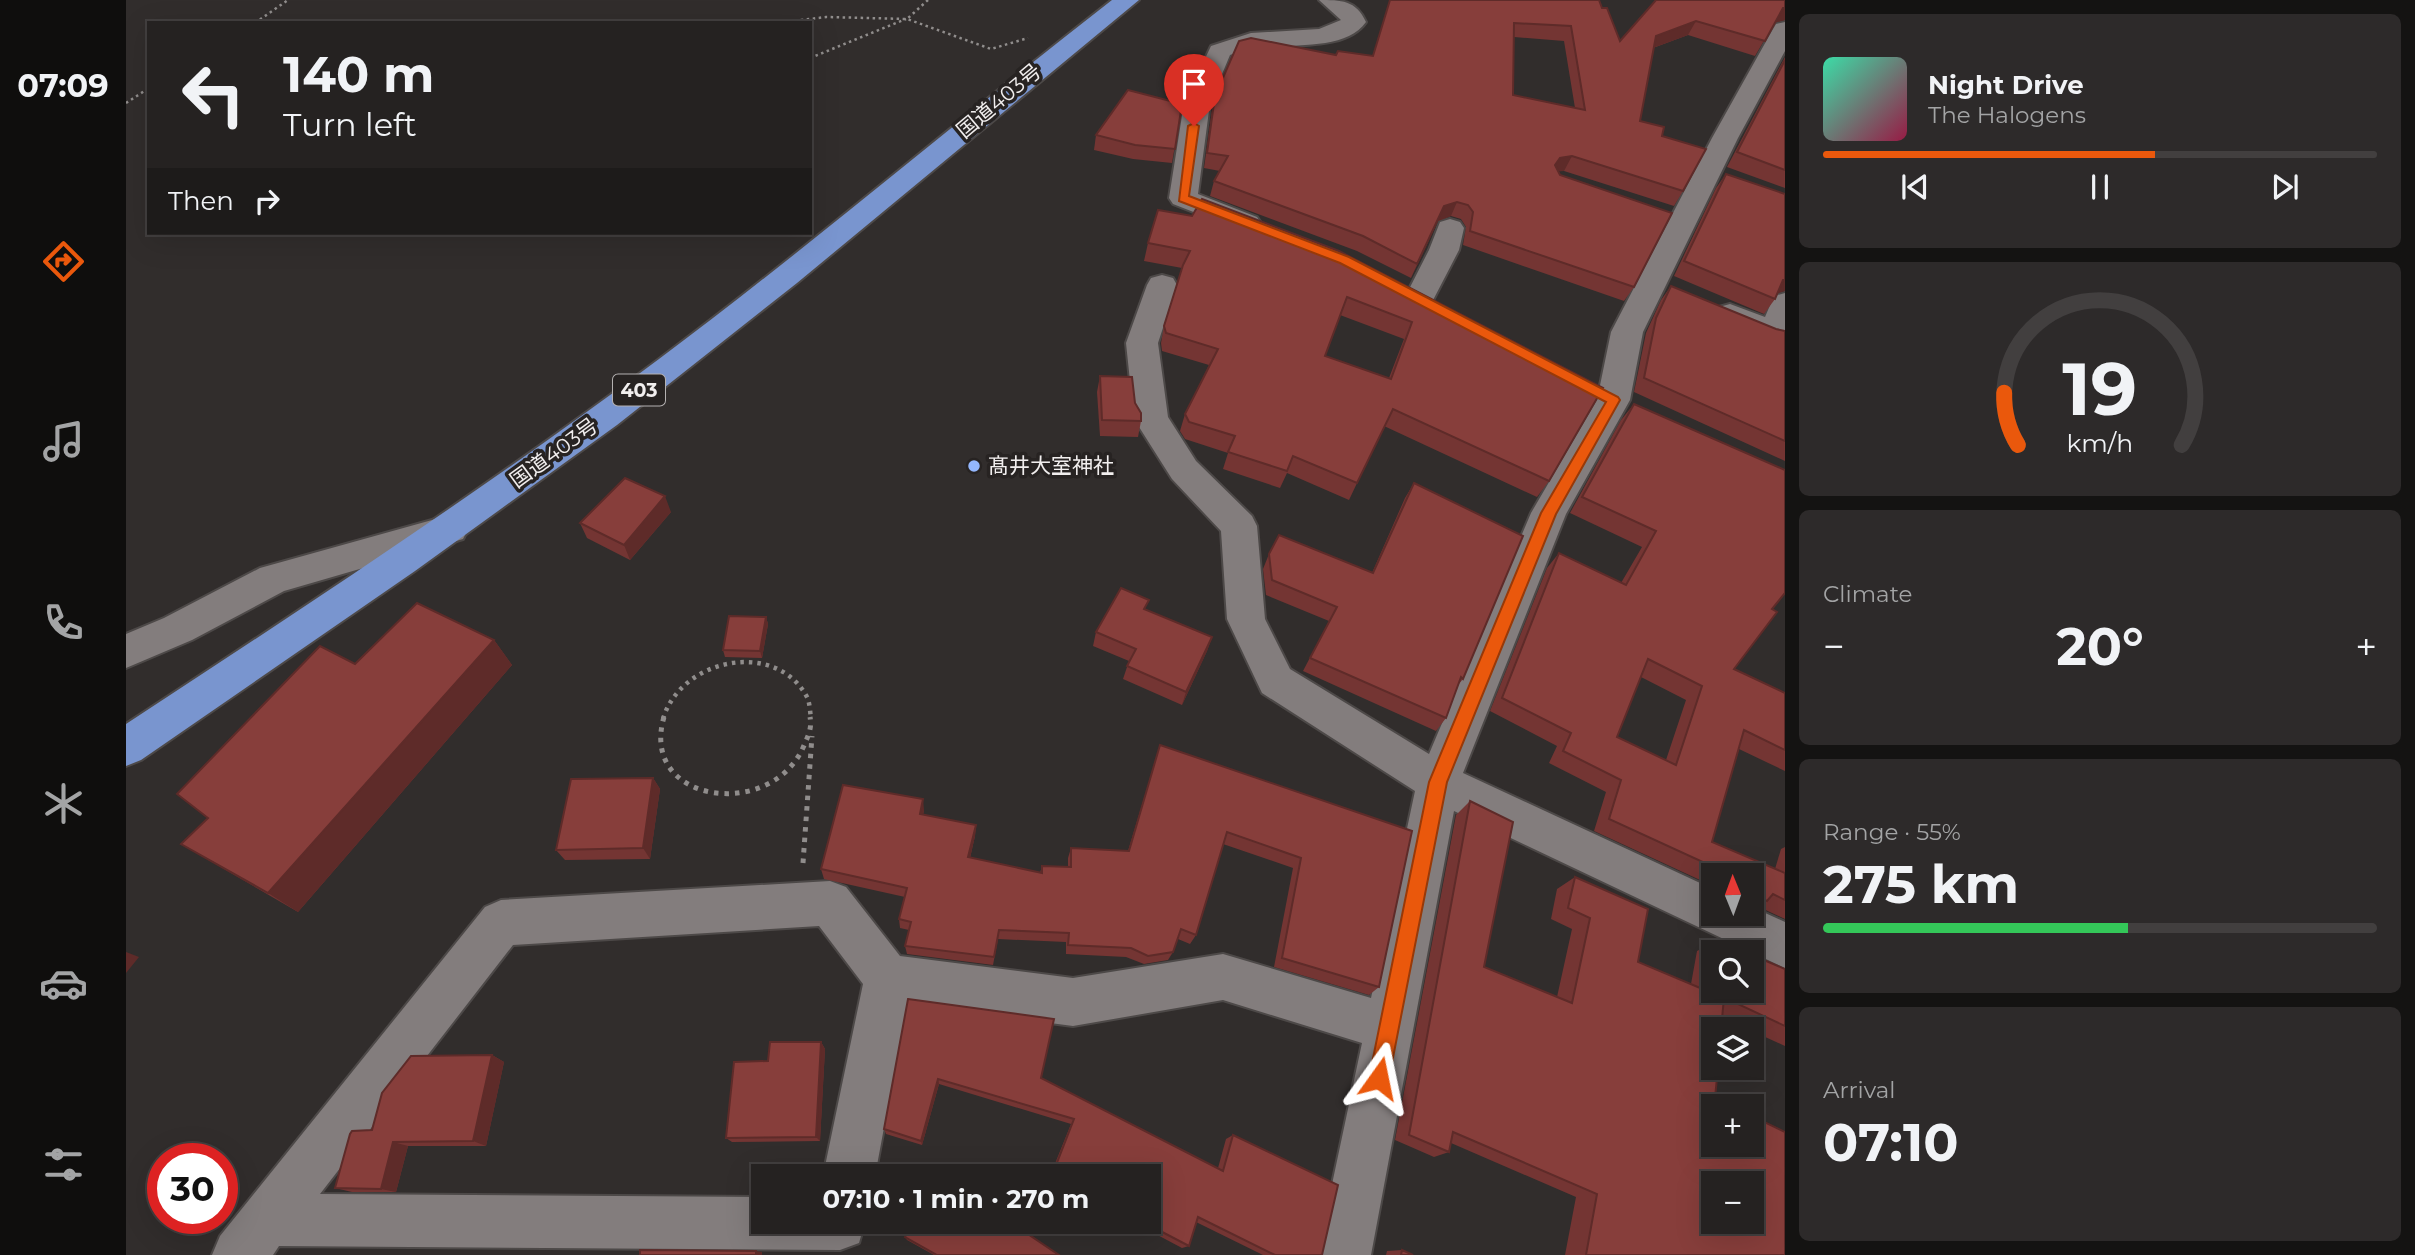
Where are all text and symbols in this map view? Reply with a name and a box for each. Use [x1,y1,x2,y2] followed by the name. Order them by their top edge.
[283,45,435,104] text: 140 m
[168,49,259,140] icon: left
[1164,54,1224,126] pin
[951,58,1046,143] street label: 国道403号
[1175,65,1213,103] icon: arrive
[17,66,109,105] text: 07:09
[1928,69,2084,101] text: Night Drive
[1928,101,2086,129] text: The Halogens
[283,105,417,144] text: Turn left
[1896,168,1934,206] icon: previous
[2081,168,2119,206] icon: pause
[2266,168,2304,206] icon: next
[248,182,286,220] icon: right
[168,185,234,217] text: Then
[39,237,88,286] icon: directions
[2063,346,2137,434] text: 19
[613,374,665,406] road number: 403
[505,412,602,493] street label: 国道403号
[39,417,88,466] icon: music
[2067,428,2133,458] text: km/h
[988,453,1114,478] place label: 髙井大室神社
[966,458,982,474] marker: 髙井大室神社
[1823,580,1912,608] text: Climate
[39,598,88,647] icon: phone
[2056,615,2144,678] text: 20°
[1823,623,1845,670] text: −
[2355,623,2377,670] text: +
[39,779,88,828] icon: climate
[1823,818,1961,846] text: Range · 55%
[1823,853,2019,916] text: 275 km
[1701,863,1764,926] north arrow
[1701,863,1764,1234] map controls
[1701,940,1764,1003] button: search
[39,959,88,1008] icon: car
[1701,1017,1764,1080] button: layers
[1342,1041,1416,1115] position arrow
[1823,1076,1896,1104] text: Arrival
[1701,1094,1764,1157] button: +
[1823,1111,1959,1174] text: 07:10
[39,1140,88,1189] icon: filters
[147,1143,238,1234] speed limit sign: 30
[1701,1171,1764,1234] button: −
[823,1183,1089,1215] text: 07:10 · 1 min · 270 m

